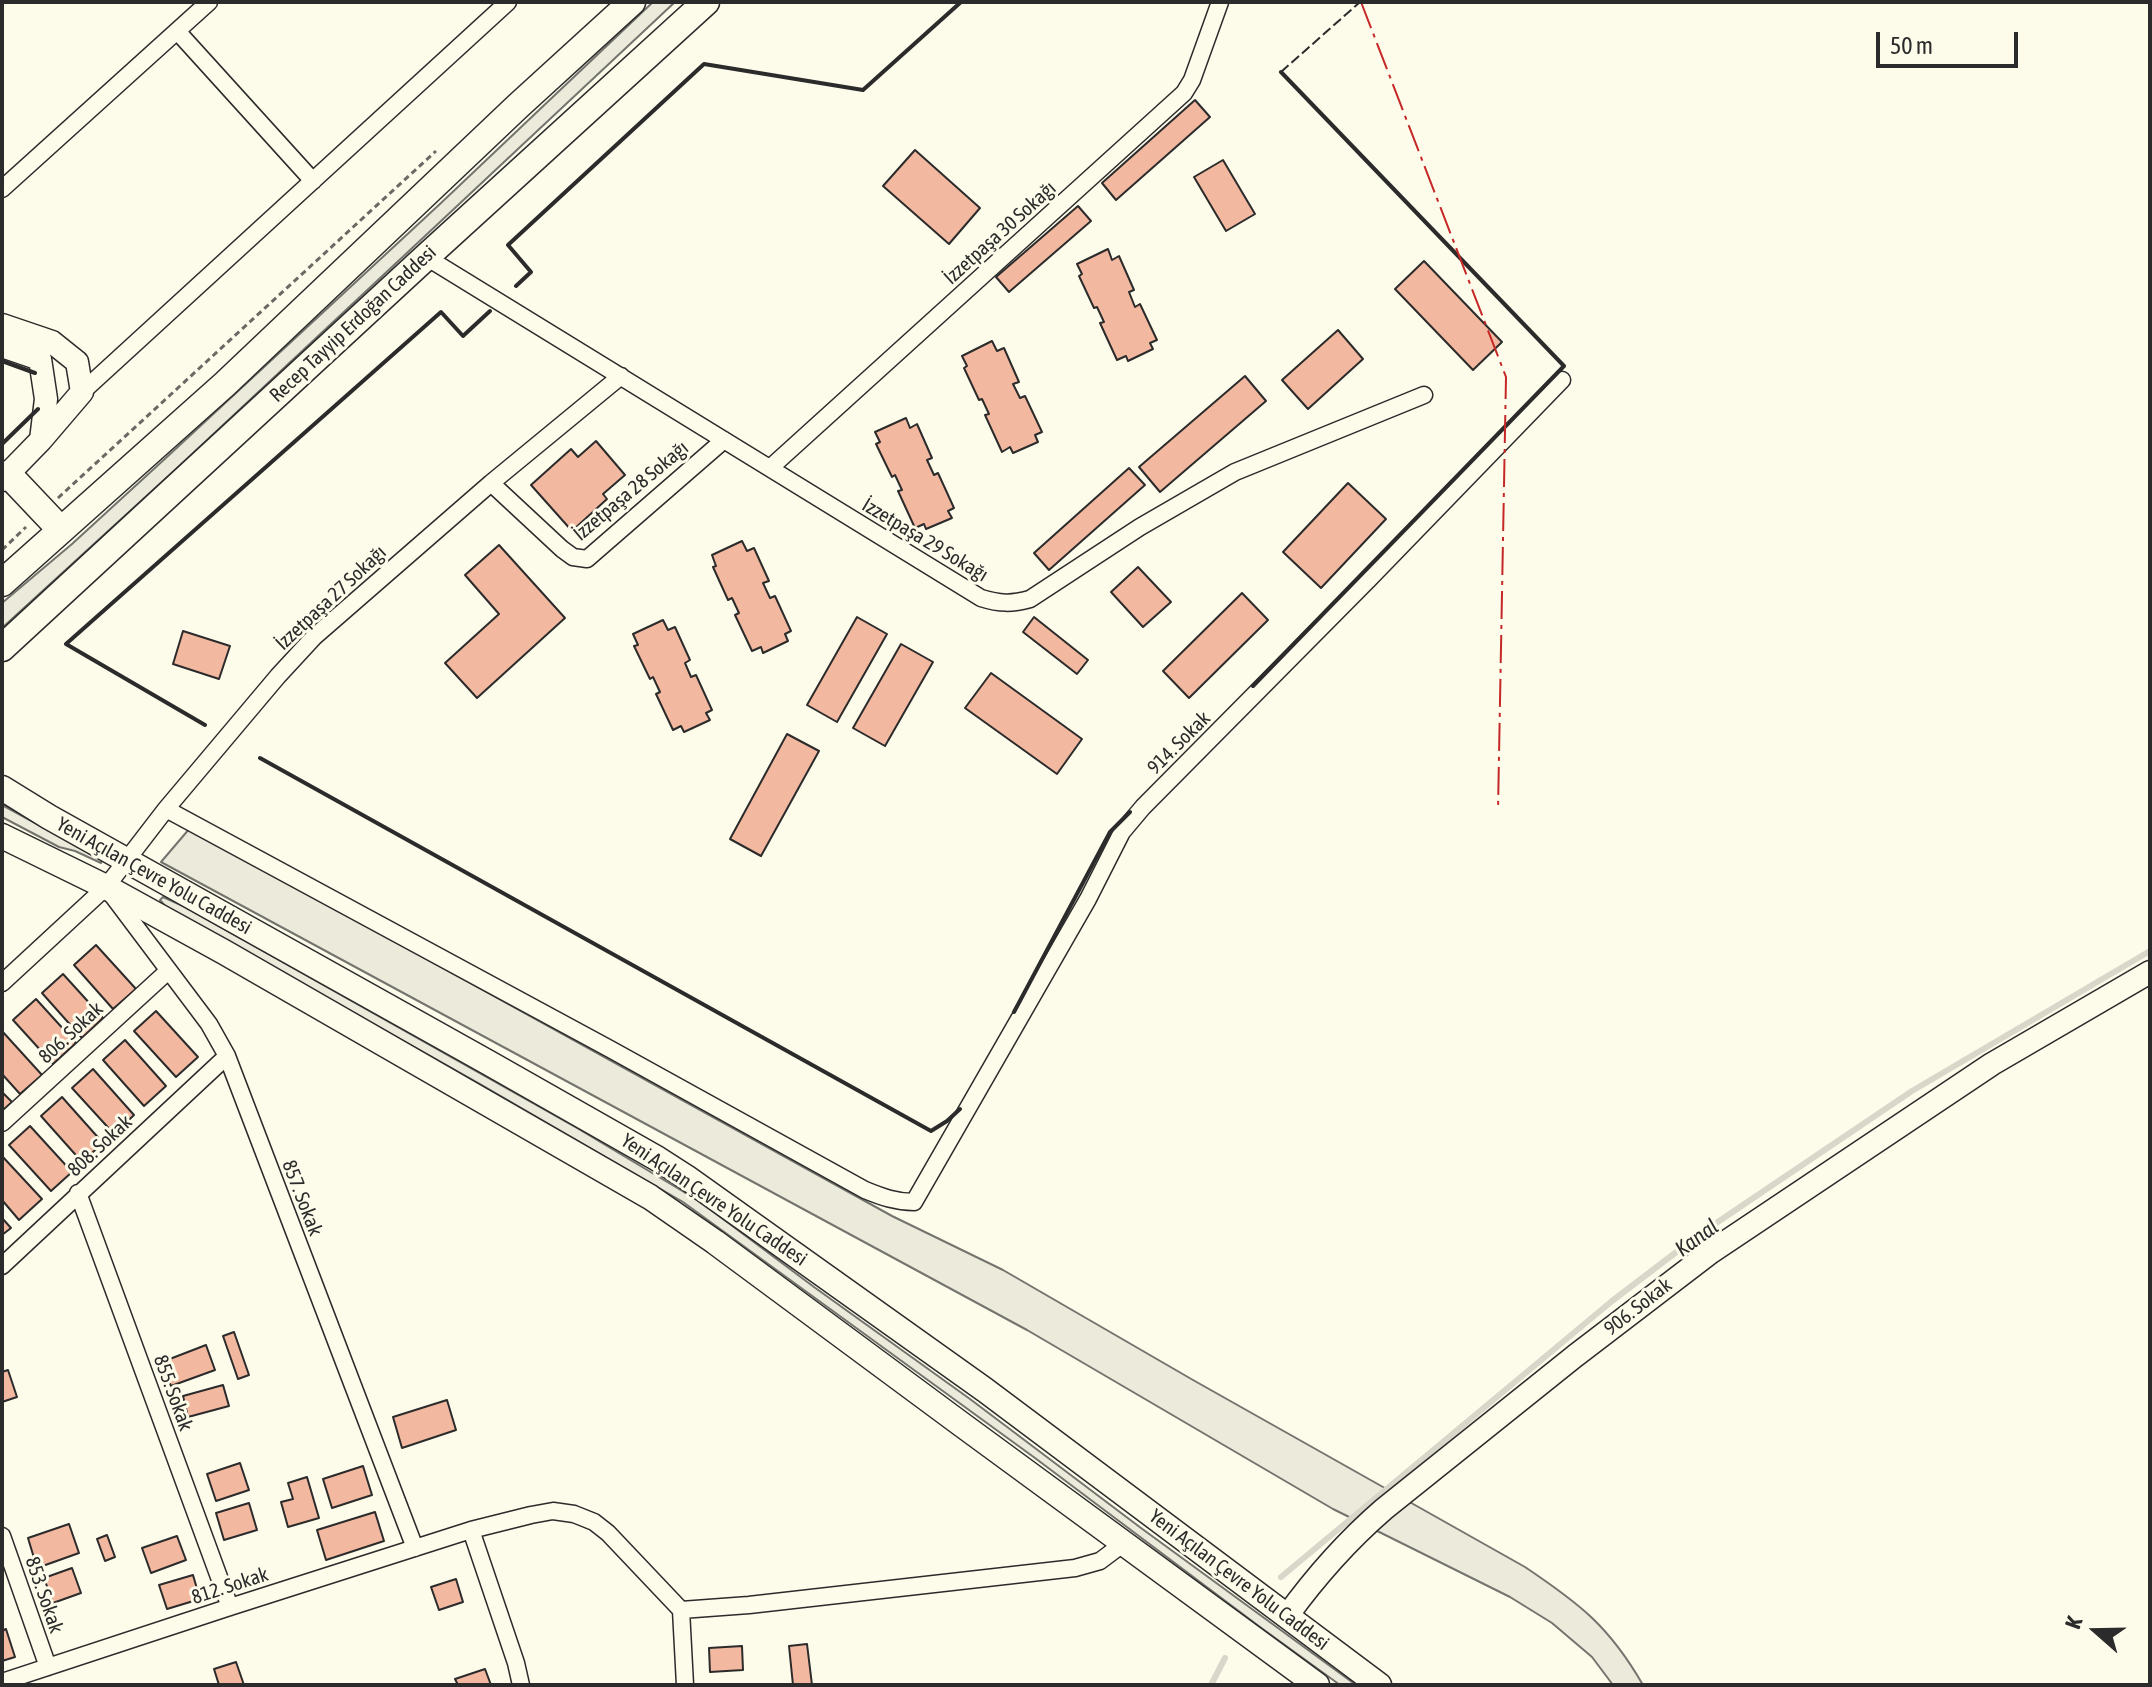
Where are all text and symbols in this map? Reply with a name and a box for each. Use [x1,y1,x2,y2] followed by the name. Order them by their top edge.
[1880,16,2022,66] scale bar
[1890,32,1933,59] text: 50 m
[939,176,1061,290] street label: İzzetpaşa 30 Sokağı
[265,241,441,407] street label: Recep Tayyip Erdoğan Caddesi
[569,436,693,546] street label: İzzetpaşa 28 Sokağı
[858,493,992,587] street label: İzzetpaşa 29 Sokağı
[271,541,391,655] street label: İzzetpaşa 27 Sokağı
[1143,707,1215,779] street label: 914. Sokak
[52,812,256,940] street label: Yeni Açılan Çevre Yolu Caddesi
[34,997,108,1069] street label: 806. Sokak
[63,1110,137,1182] street label: 808. Sokak
[616,1129,812,1271] street label: Yeni Açılan Çevre Yolu Caddesi
[277,1157,327,1239] street label: 857. Sokak
[1670,1213,1724,1263] water label: Kanal
[1599,1273,1677,1341] street label: 906. Sokak
[148,1352,198,1434] street label: 855. Sokak
[1144,1504,1334,1656] street label: Yeni Açılan Çevre Yolu Caddesi
[20,1554,68,1636] street label: 853. Sokak
[189,1562,271,1610] street label: 812. Sokak
[2056,1591,2136,1671] north arrow
[2059,1613,2088,1632] text: K

